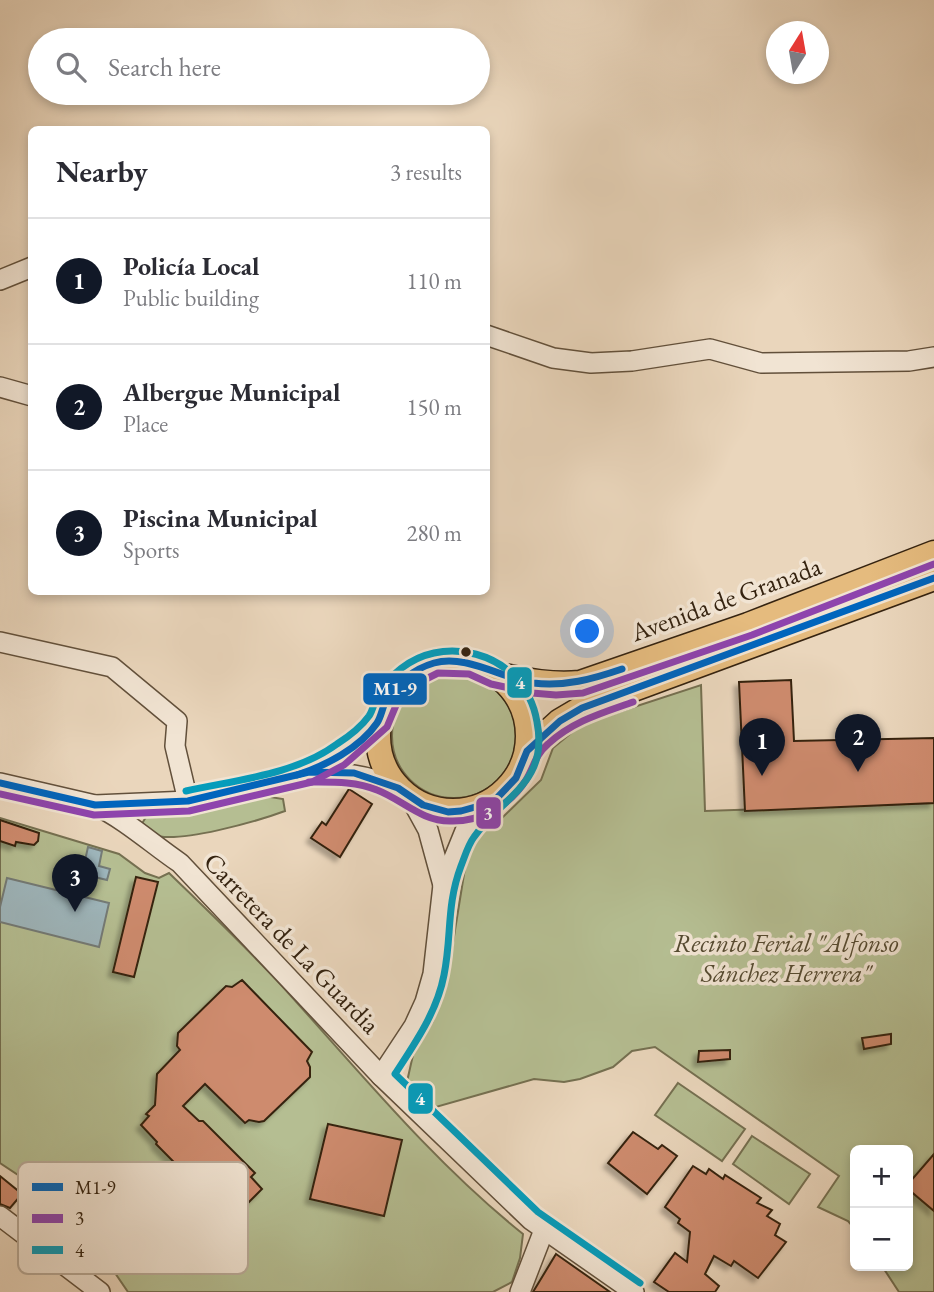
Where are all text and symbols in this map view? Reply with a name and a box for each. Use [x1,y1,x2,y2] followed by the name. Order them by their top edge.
[766,21,829,84] north arrow
[28,28,490,105] search box
[52,48,90,86] icon: search
[108,50,221,84] text: Search here
[56,152,148,191] text: Nearby
[390,157,462,187] text: 3 results
[123,249,260,283] text: Policía Local
[73,266,85,296] text: 1
[406,266,462,296] text: 110 m
[123,283,259,313] text: Public building
[123,375,340,409] text: Albergue Municipal
[73,392,85,422] text: 2
[406,392,462,422] text: 150 m
[123,409,168,439] text: Place
[123,501,318,535] text: Piscina Municipal
[73,518,85,548] text: 3
[406,518,462,548] text: 280 m
[123,535,179,565] text: Sports
[625,549,826,650] street label: Avenida de Granada
[570,614,604,648] your location
[459,645,473,659] unlabelled marker
[506,666,533,699] line badge: 4
[515,670,526,695] text: 4
[362,672,428,706] line badge: M1-9
[373,676,417,701] text: M1-9
[835,714,881,772] pin: 2
[739,718,785,776] pin: 1
[475,796,502,830] line badge: 3
[483,801,493,826] text: 3
[196,845,388,1041] street label: Carretera de La Guardia
[52,854,98,912] pin: 3
[673,926,899,990] park label: Recinto Ferial "Alfonso Sánchez Herrera"
[407,1082,434,1115] line badge: 4
[415,1086,426,1111] text: 4
[850,1145,913,1271] map controls
[850,1145,913,1208] button: +
[18,1162,248,1274] legend
[75,1175,116,1200] text: M1-9
[75,1206,84,1231] text: 3
[850,1208,913,1271] button: −
[75,1238,85,1263] text: 4

